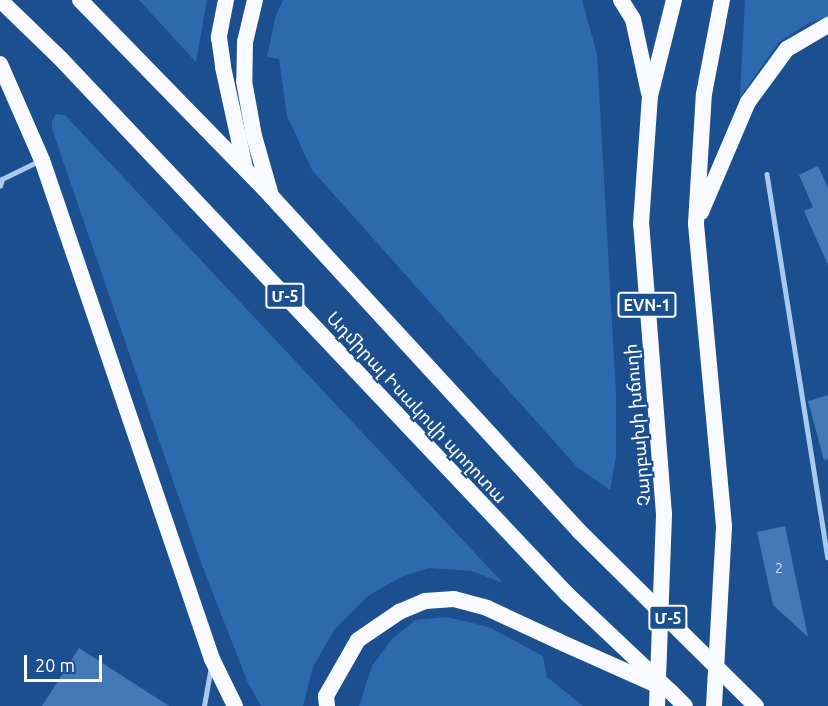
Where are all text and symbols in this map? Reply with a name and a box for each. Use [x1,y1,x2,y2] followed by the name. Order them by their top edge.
[264,283,306,309] road number: Մ-5
[617,292,677,318] road number: EVN-1
[323,307,511,507] street label: Ադմիրալ Իսակովի պողոտա
[619,343,655,507] street label: Չարբախի խճուղի
[775,559,783,577] house number: 2
[647,605,689,631] road number: Մ-5
[27,643,105,681] scale bar
[35,655,75,675] text: 20 m

